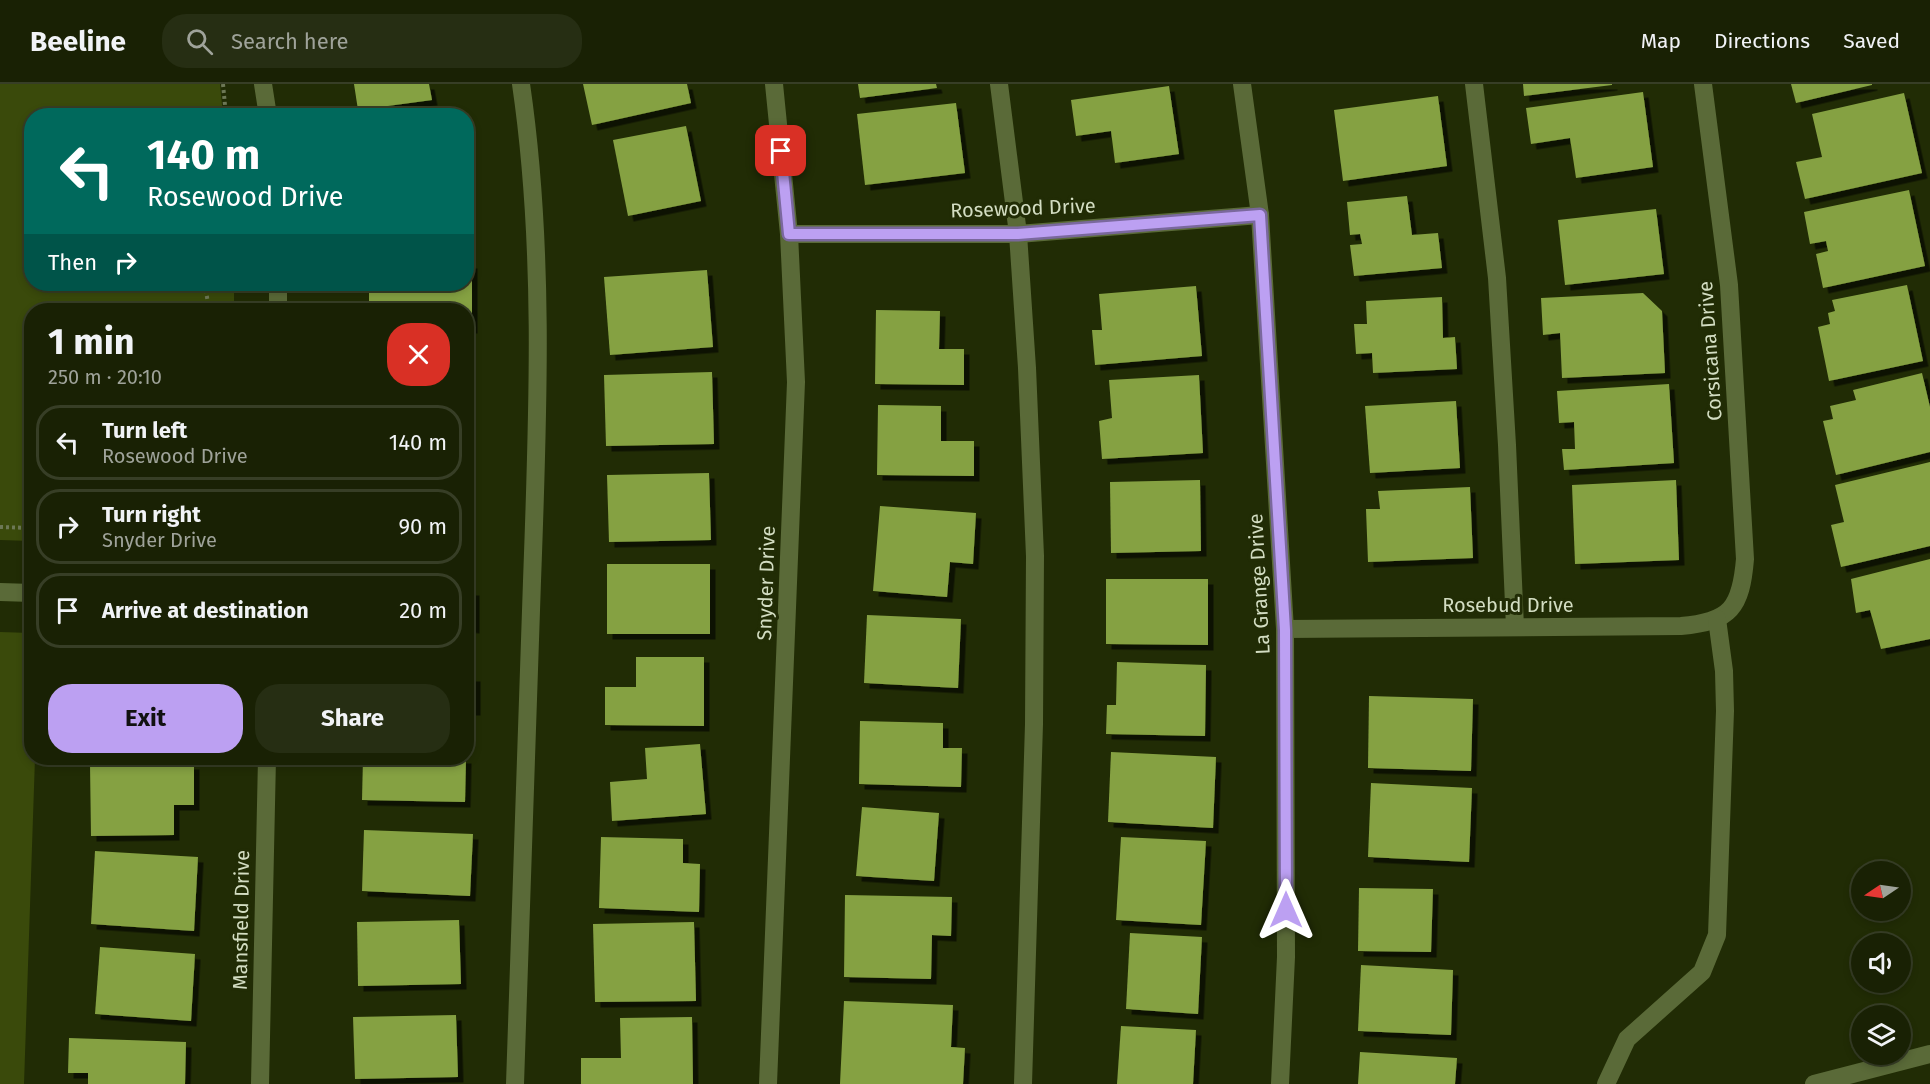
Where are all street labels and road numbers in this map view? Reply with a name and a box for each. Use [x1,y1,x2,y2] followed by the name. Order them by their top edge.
[950,193,1096,223] street label: Rosewood Drive
[1693,280,1727,422] street label: Corsicana Drive
[1243,513,1275,655] street label: La Grange Drive
[752,525,780,641] street label: Snyder Drive
[1442,593,1574,617] street label: Rosebud Drive
[228,850,254,990] street label: Mansfield Drive

